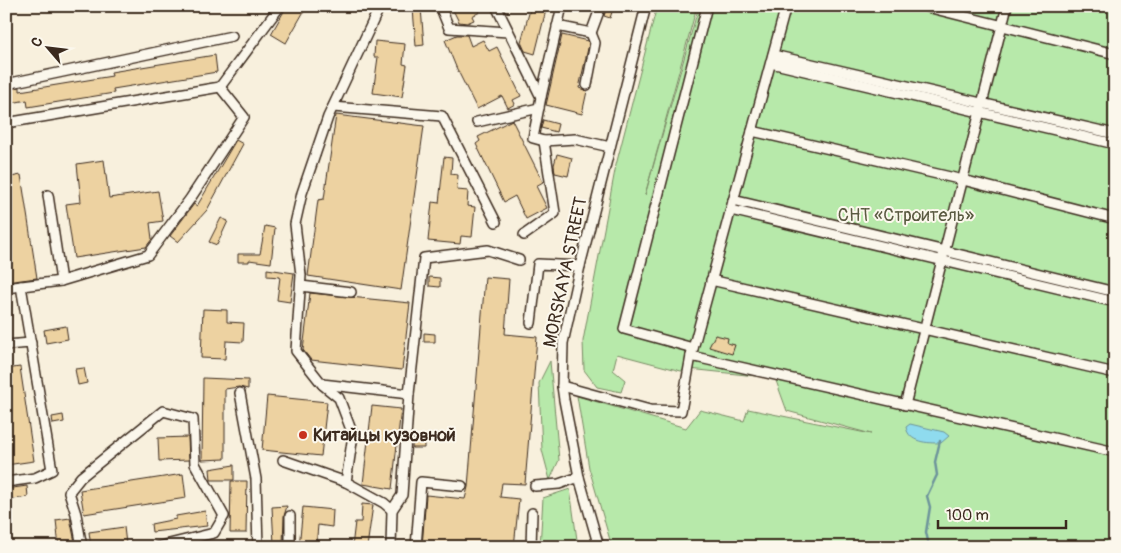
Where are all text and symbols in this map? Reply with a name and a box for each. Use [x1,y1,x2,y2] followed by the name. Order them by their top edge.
[22,22,72,72] north arrow
[27,34,47,50] text: С
[538,195,593,350] street label: MORSKAYA STREET
[838,204,974,227] park label: СНТ «Строитель»
[313,424,456,447] place label: Китайцы кузовной
[297,429,309,441] marker: Китайцы кузовной
[938,498,1066,530] scale bar
[946,506,989,525] text: 100 m

